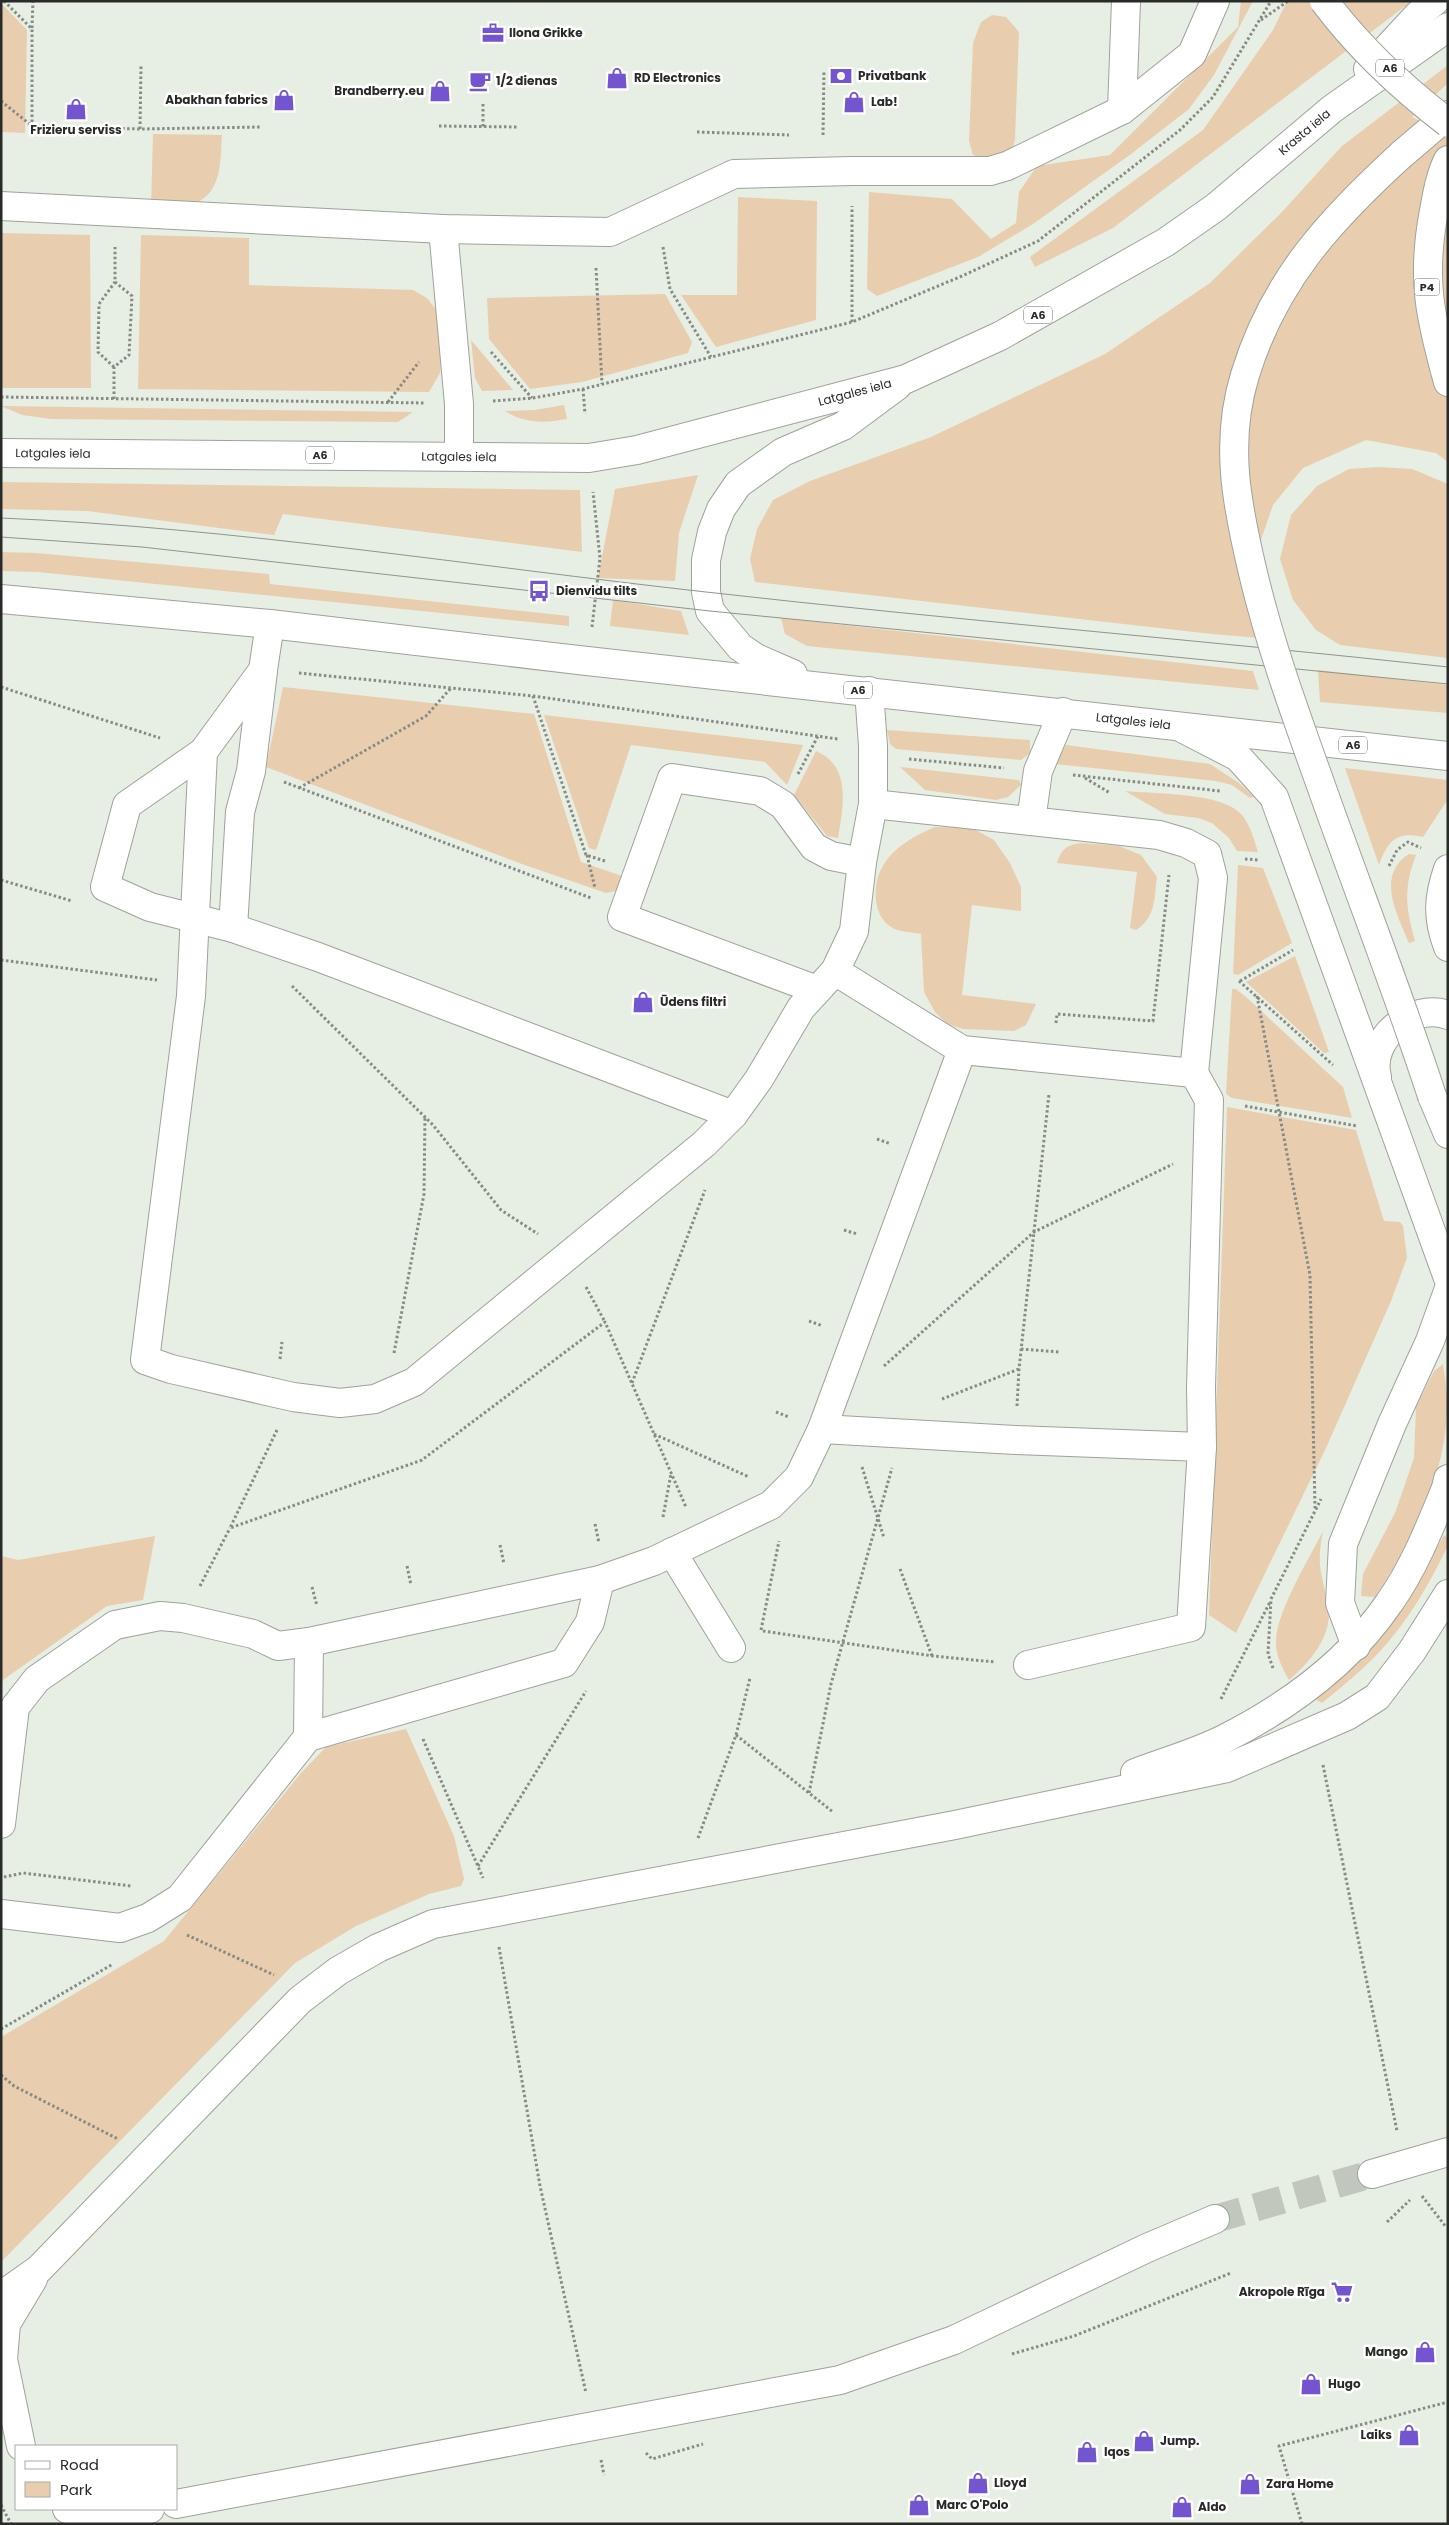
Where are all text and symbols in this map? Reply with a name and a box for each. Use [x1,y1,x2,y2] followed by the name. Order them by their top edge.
[480,20,506,46] office icon: Ilona Grikke
[509,24,583,41] place label: Ilona Grikke
[1376,59,1404,76] road number: A6
[828,63,854,89] bank icon: Privatbank
[604,65,630,91] shop icon: RD Electronics
[858,67,927,84] place label: Privatbank
[467,68,493,94] cafe icon: 1/2 dienas
[634,69,721,86] place label: RD Electronics
[496,72,558,89] place label: 1/2 dienas
[427,78,453,104] shop icon: Brandberry.eu
[334,82,424,99] place label: Brandberry.eu
[271,87,297,113] shop icon: Abakhan fabrics
[841,89,867,115] shop icon: Lab!
[165,91,268,108] place label: Abakhan fabrics
[871,93,898,110] place label: Lab!
[63,96,89,122] shop icon: Frizieru serviss
[1275,105,1334,159] street label: Krasta iela
[30,121,122,138] place label: Frizieru serviss
[1414,278,1440,296] road number: P4
[1024,306,1052,324] road number: A6
[816,374,893,410] street label: Latgales iela
[15,444,91,462] street label: Latgales iela
[306,446,334,464] road number: A6
[421,448,497,465] street label: Latgales iela
[526,578,552,604] bus stop icon: Dienvidu tilts
[556,582,637,599] place label: Dienvidu tilts
[844,682,872,698] road number: A6
[1095,708,1172,733] street label: Latgales iela
[1339,736,1367,754] road number: A6
[630,989,656,1015] shop icon: Ūdens filtri
[660,993,726,1010] place label: Ūdens filtri
[1329,2279,1355,2305] supermarket icon: Akropole Rīga
[1239,2283,1325,2300] place label: Akropole Rīga
[1412,2339,1438,2365] shop icon: Mango
[1365,2343,1408,2360] place label: Mango
[1298,2371,1324,2397] shop icon: Hugo
[1328,2375,1361,2392] place label: Hugo
[1396,2422,1422,2448] shop icon: Laiks
[1360,2426,1392,2443] place label: Laiks
[1131,2428,1157,2454] shop icon: Jump.
[1160,2432,1199,2449] place label: Jump.
[1074,2439,1100,2465] shop icon: Iqos
[1104,2443,1130,2460] place label: Iqos
[15,2445,178,2510] legend
[60,2454,99,2475] text: Road
[965,2470,991,2496] shop icon: Lloyd
[1237,2471,1263,2497] shop icon: Zara Home
[994,2474,1027,2491] place label: Lloyd
[1266,2475,1334,2492] place label: Zara Home
[60,2479,92,2500] text: Park
[906,2492,932,2518] shop icon: Marc O'Polo
[1169,2494,1195,2520] shop icon: Aldo
[936,2496,1009,2513] place label: Marc O'Polo
[1198,2498,1227,2515] place label: Aldo

